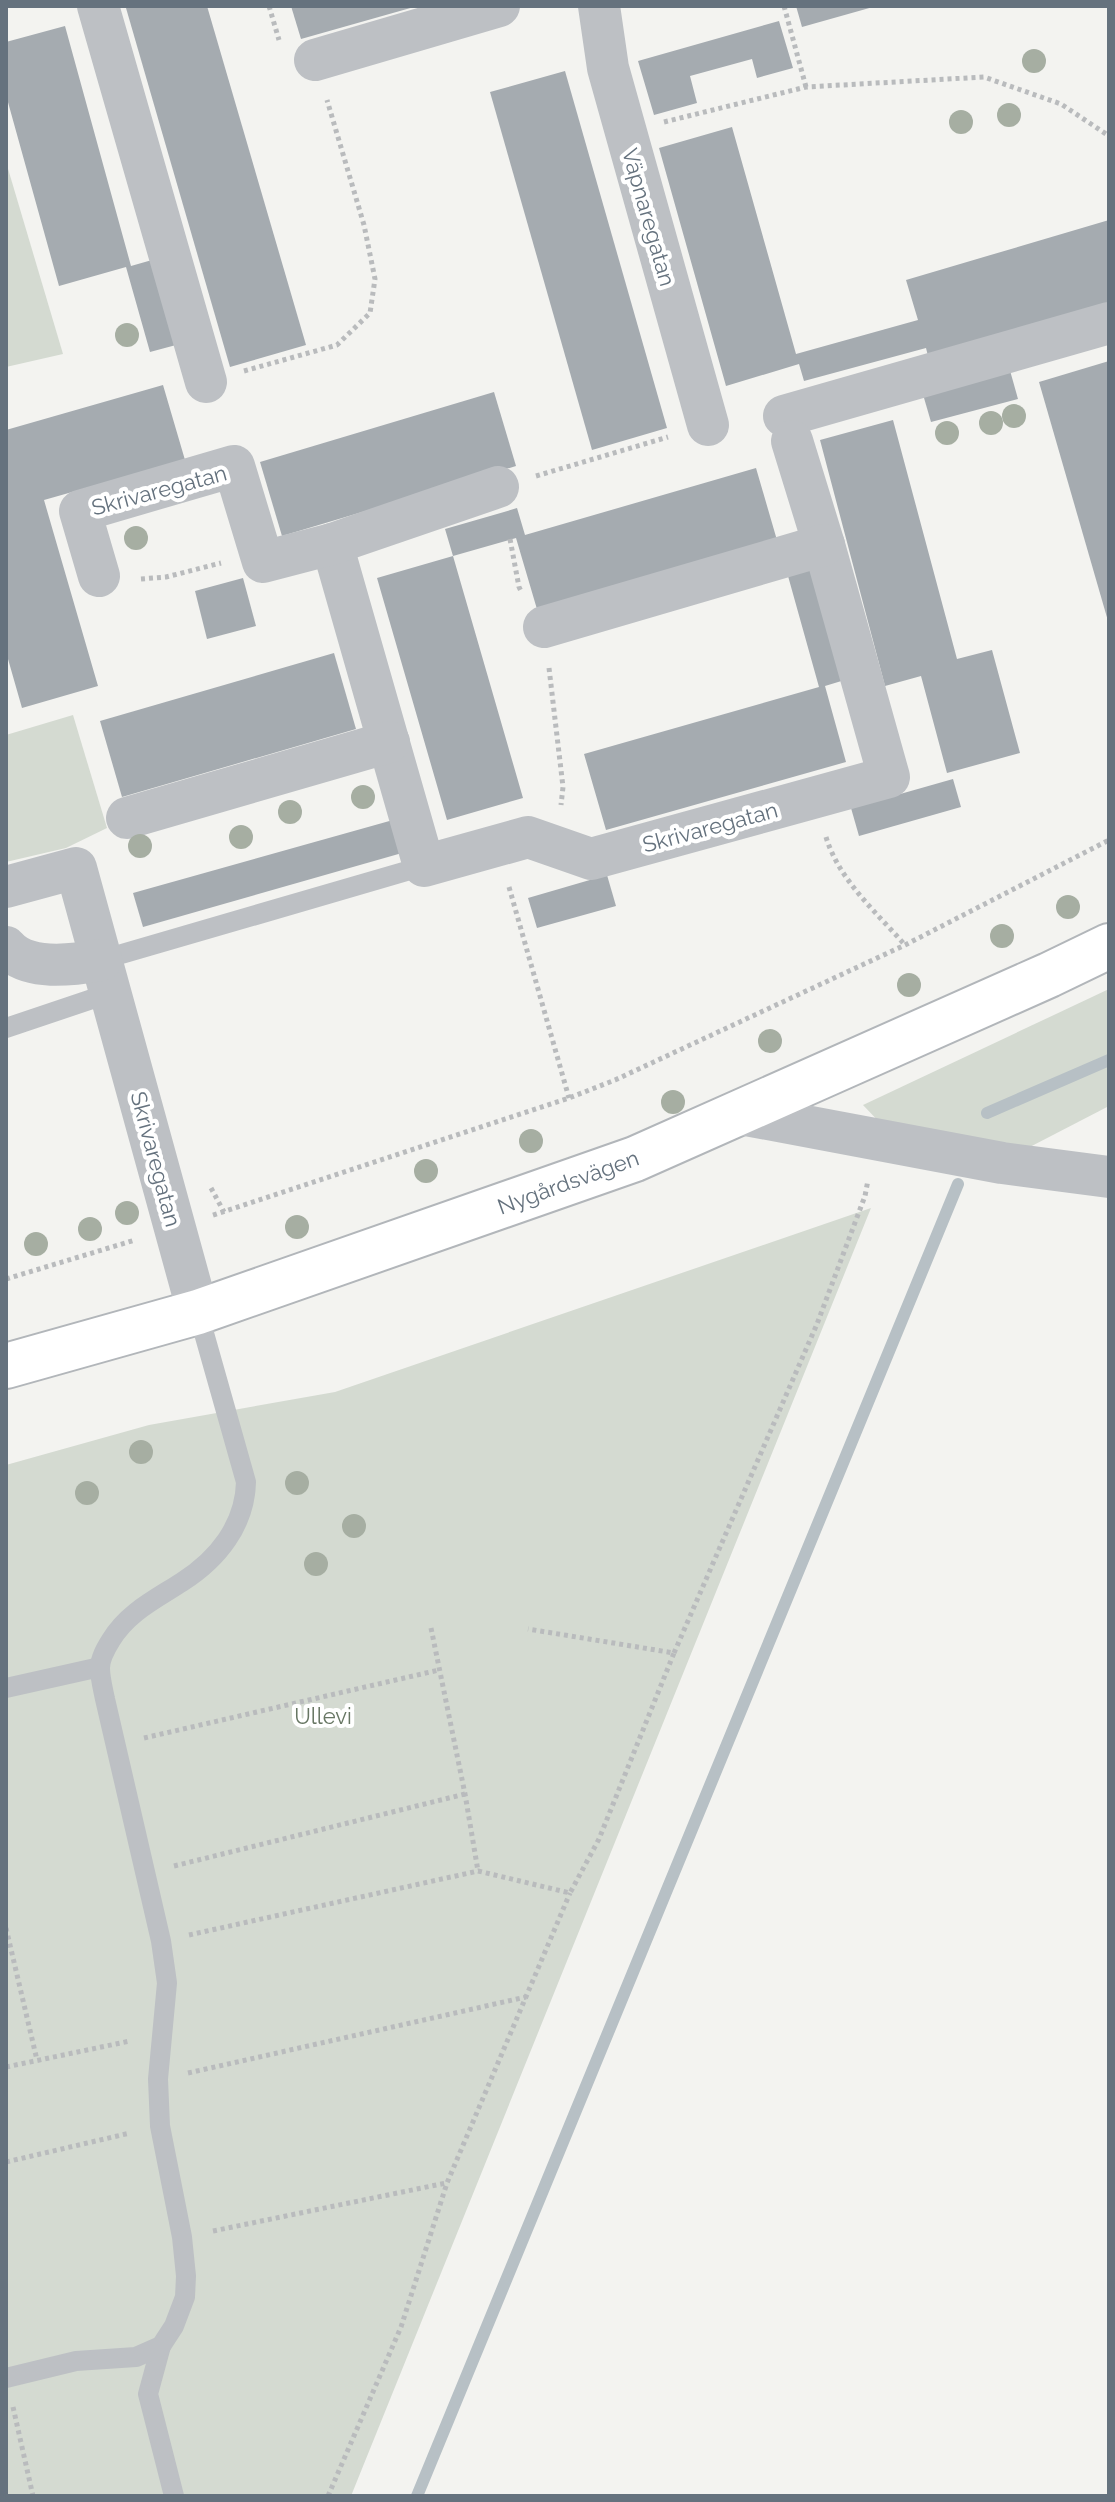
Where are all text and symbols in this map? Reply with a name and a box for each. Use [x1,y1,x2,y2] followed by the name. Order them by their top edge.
[617,145,681,289] street label: Väpnaregatan
[89,459,229,521] street label: Skrivaregatan
[640,796,780,858] street label: Skrivaregatan
[125,1089,187,1229] street label: Skrivaregatan
[494,1144,642,1220] street label: Nygårdsvägen
[294,1703,352,1729] park label: Ullevi

